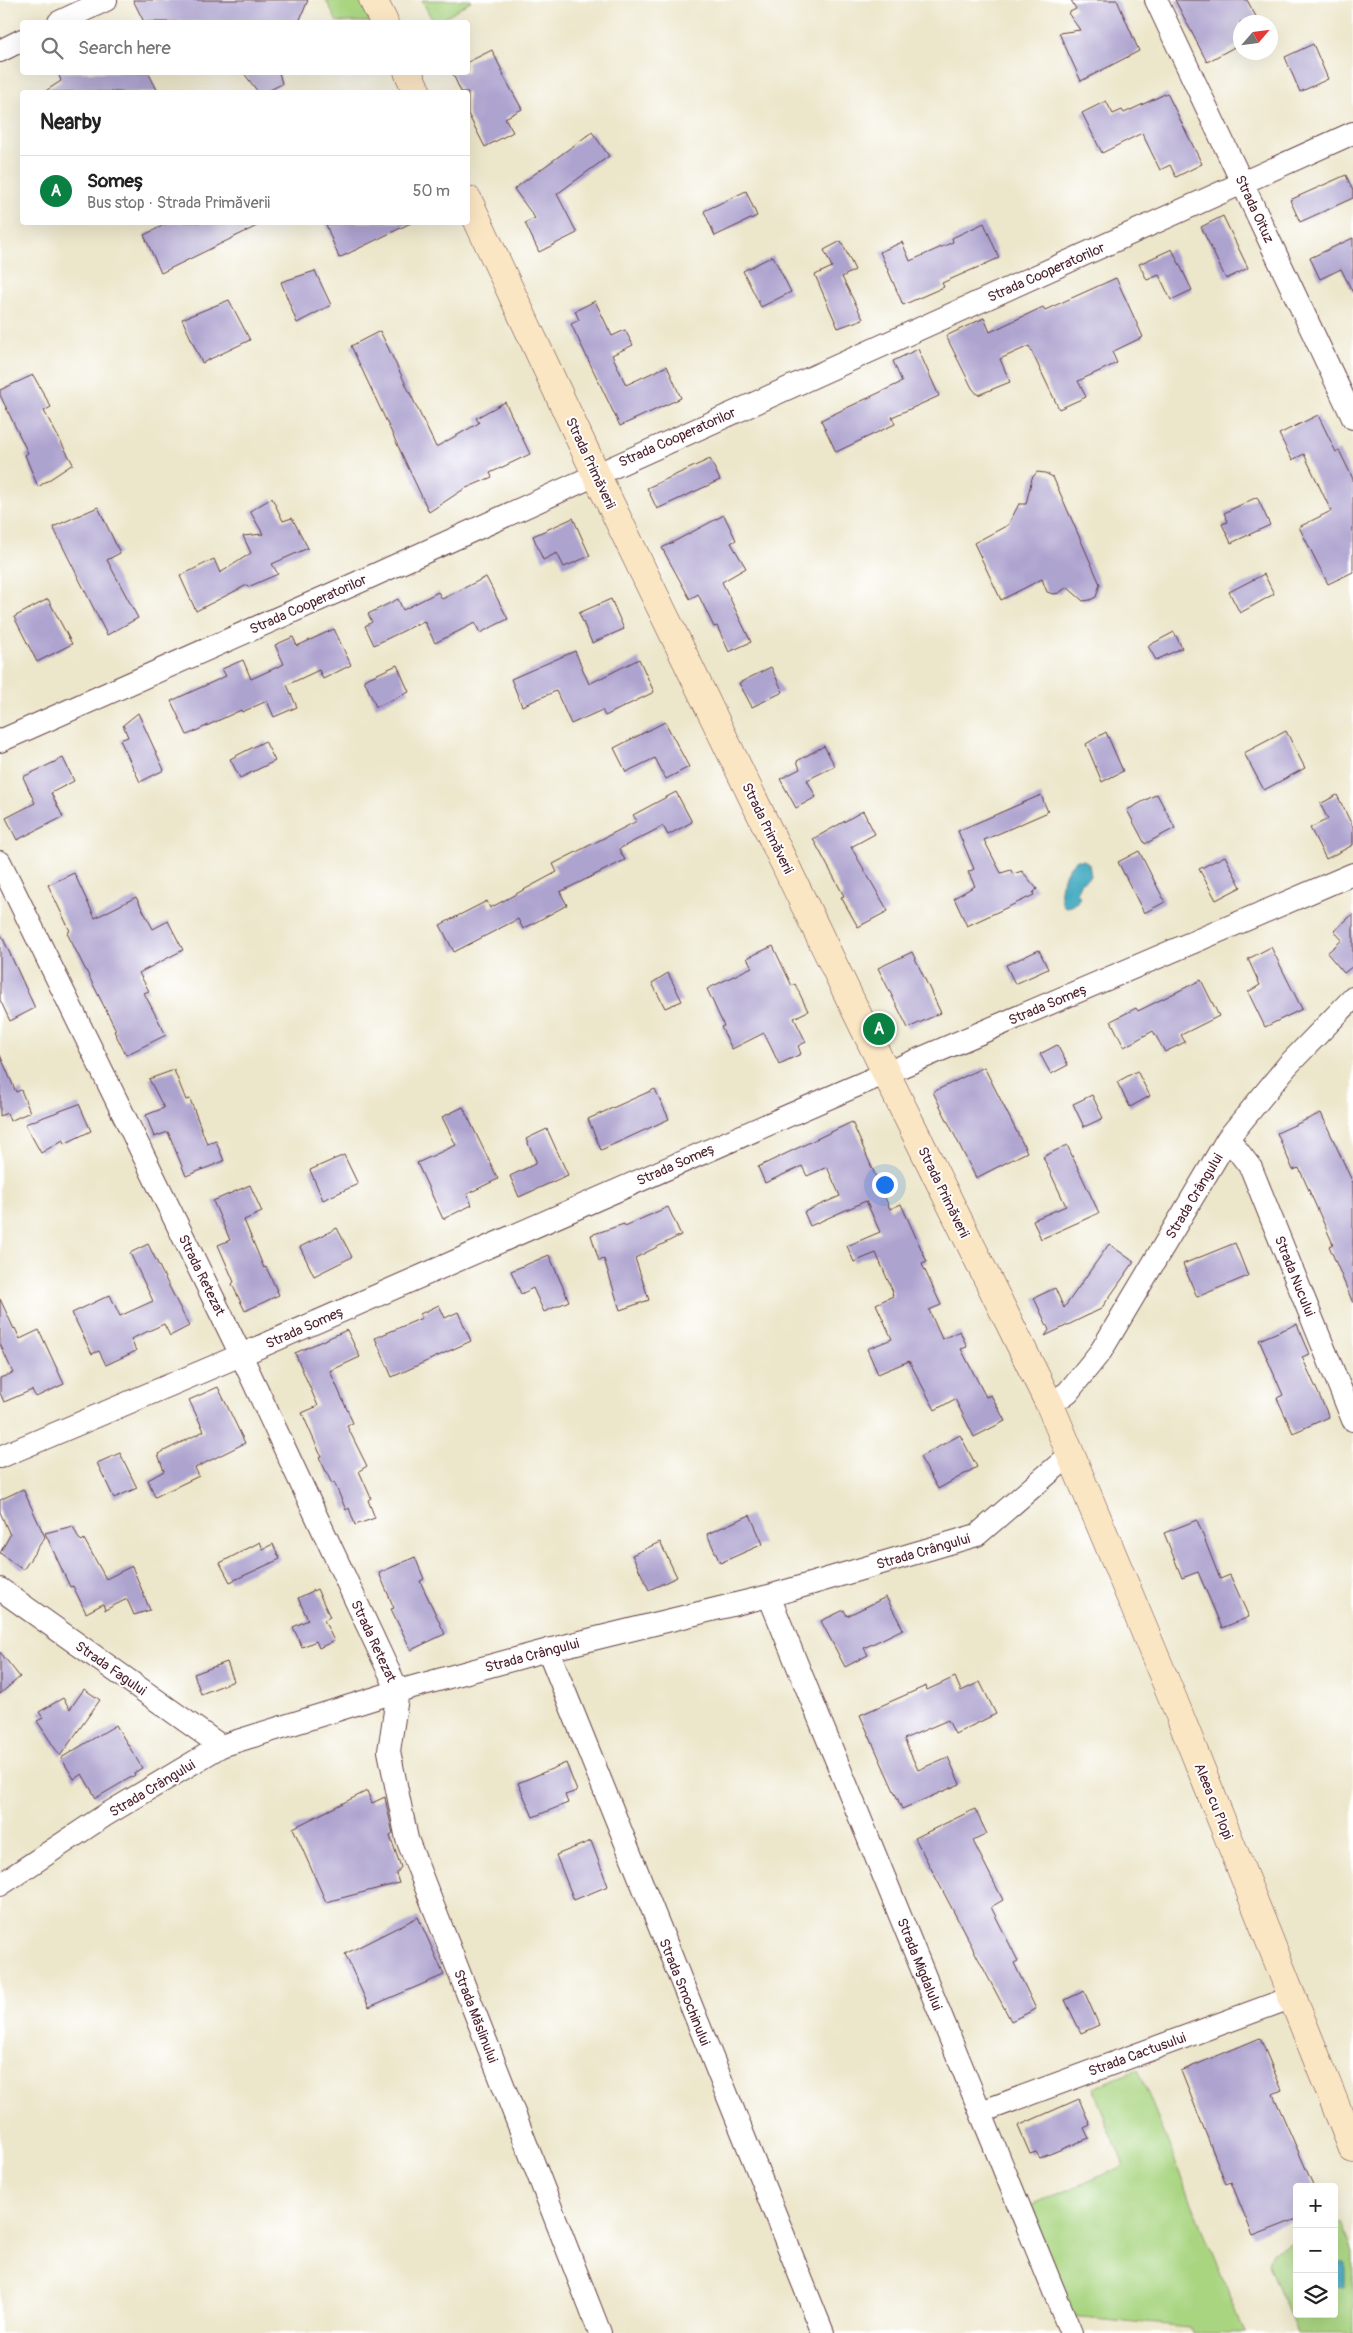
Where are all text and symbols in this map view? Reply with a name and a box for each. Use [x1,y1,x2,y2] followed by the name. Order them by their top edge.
[1233,15,1278,60] north arrow
[20,20,470,75] search box
[38,34,66,62] icon: search
[78,36,171,60] text: Search here
[40,109,101,136] text: Nearby
[87,169,145,193] text: Someș
[1231,172,1278,246] street label: Strada Oituz
[51,181,61,201] text: A
[413,181,450,201] text: 50 m
[87,193,270,213] text: Bus stop · Strada Primăverii
[985,239,1108,306] street label: Strada Cooperatorilor
[616,404,739,471] street label: Strada Cooperatorilor
[562,415,619,512] street label: Strada Primăverii
[247,571,370,638] street label: Strada Cooperatorilor
[738,780,797,877] street label: Strada Primăverii
[1006,980,1091,1029] street label: Strada Someș
[863,1010,895,1048] pin: A
[634,1139,718,1189] street label: Strada Someș
[914,1144,973,1241] street label: Strada Primăverii
[1162,1150,1227,1242] street label: Strada Crângului
[872,1172,898,1198] your location
[175,1232,229,1319] street label: Strada Retezat
[1271,1233,1319,1319] street label: Strada Nucului
[263,1302,347,1352] street label: Strada Someș
[874,1530,972,1573] street label: Strada Crângului
[347,1598,400,1685] street label: Strada Retezat
[483,1635,582,1676] street label: Strada Crângului
[72,1638,150,1699] street label: Strada Fagului
[106,1756,199,1821] street label: Strada Crângului
[1191,1761,1237,1842] street label: Aleea cu Plopi
[893,1916,946,2013] street label: Strada Migdalului
[655,1936,714,2049] street label: Strada Smochinului
[450,1967,501,2066] street label: Strada Măslinului
[1086,2029,1189,2080] street label: Strada Cactusului
[1293,2183,1338,2318] map controls
[1293,2183,1338,2228] button: +
[1293,2228,1338,2273] button: −
[1293,2273,1338,2318] button: layers

